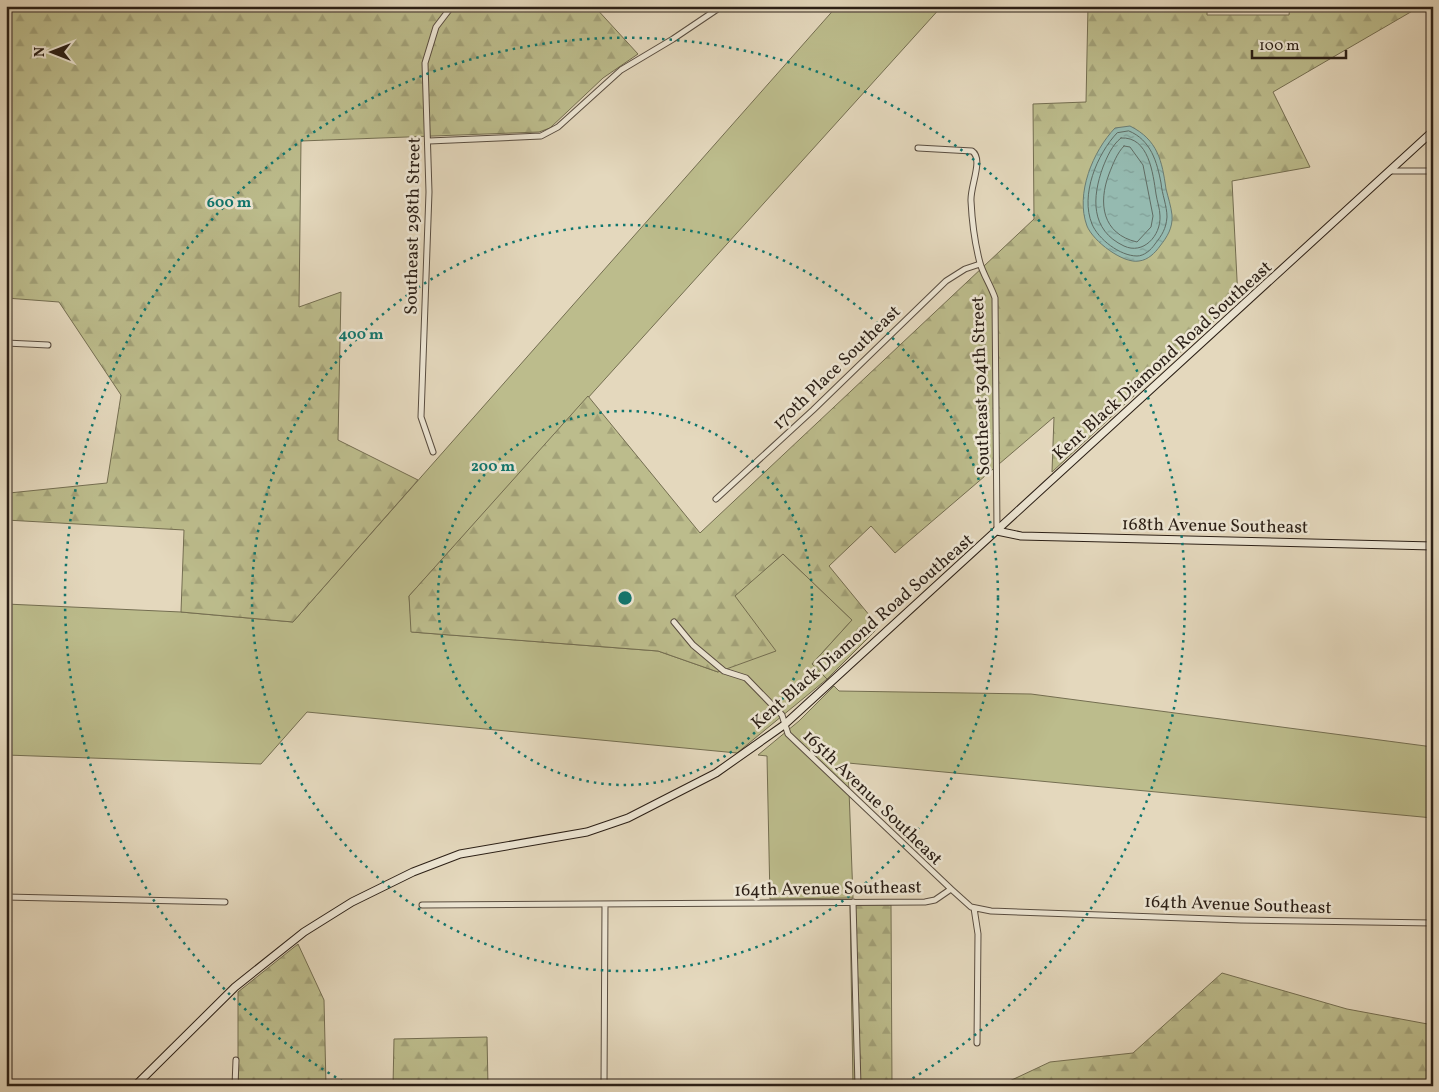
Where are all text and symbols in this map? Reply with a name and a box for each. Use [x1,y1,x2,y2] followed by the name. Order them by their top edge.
[28,28,78,78] north arrow
[1252,28,1345,60] scale bar
[1259,36,1299,57] text: 100 m
[31,47,50,57] text: N
[399,137,428,315] street label: Southeast 298th Street
[207,193,252,214] text: 600 m
[1048,256,1278,467] street label: Kent Black Diamond Road Southeast
[966,296,997,476] street label: Southeast 304th Street
[767,300,907,436] street label: 170th Place Southeast
[339,325,384,346] text: 400 m
[471,457,515,478] text: 200 m
[1121,512,1308,541] street label: 168th Avenue Southeast
[746,528,980,736] street label: Kent Black Diamond Road Southeast
[616,589,634,607] centre of rings
[796,724,948,872] street label: 165th Avenue Southeast
[734,875,922,904] street label: 164th Avenue Southeast
[1144,890,1332,921] street label: 164th Avenue Southeast

